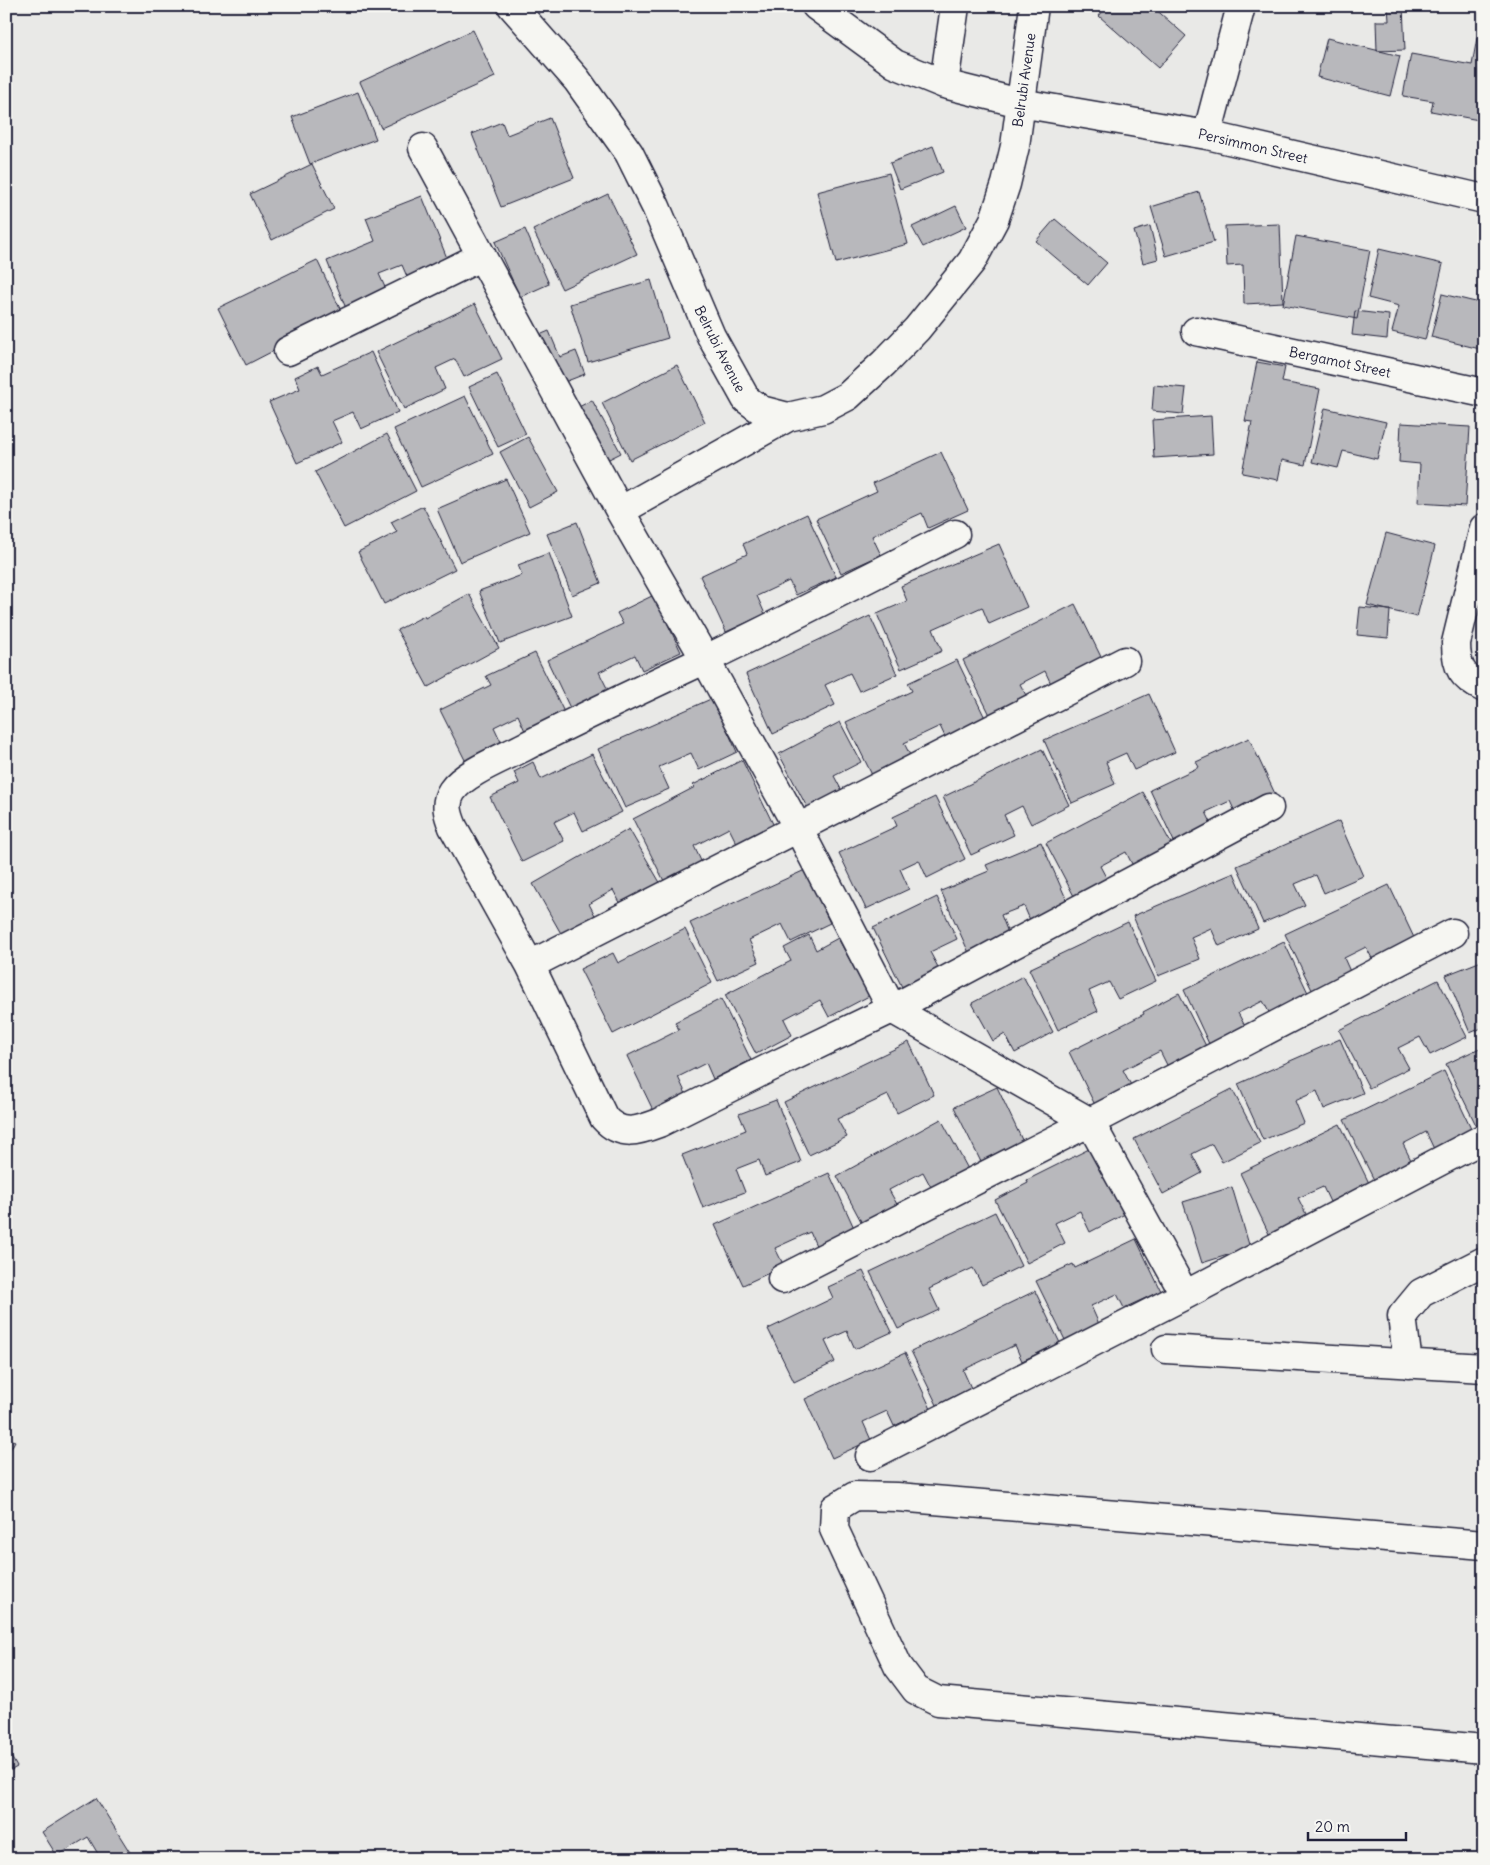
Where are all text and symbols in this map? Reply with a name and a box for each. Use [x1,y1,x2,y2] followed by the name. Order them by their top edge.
[1008,32,1040,128] street label: Belrubi Avenue
[1196,125,1310,167] street label: Persimmon Street
[690,303,750,395] street label: Belrubi Avenue
[1287,342,1393,382] street label: Bergamot Street
[1308,1810,1405,1842] scale bar
[1315,1817,1350,1836] text: 20 m

